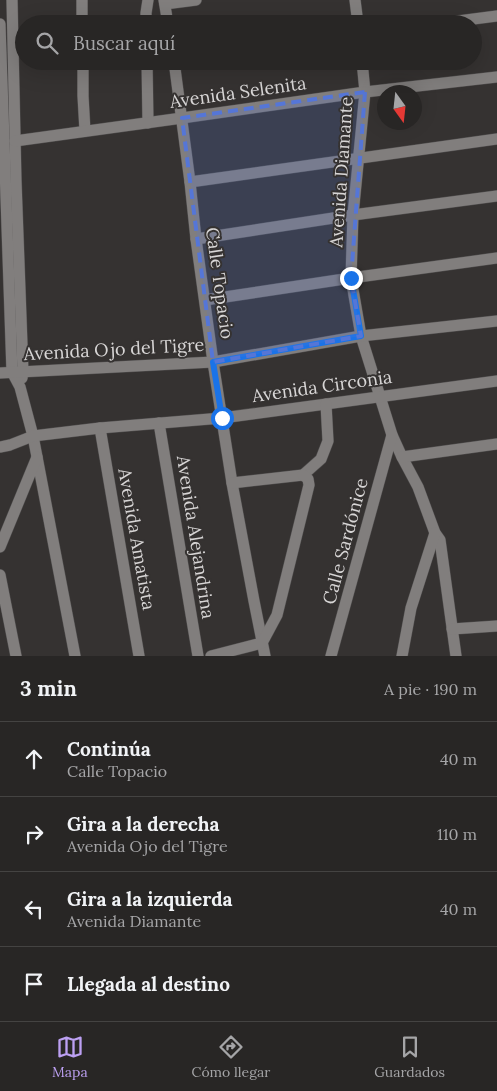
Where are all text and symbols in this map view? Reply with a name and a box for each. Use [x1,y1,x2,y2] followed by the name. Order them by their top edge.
[15,15,482,70] search box
[33,29,61,57] icon: search
[73,31,175,55] text: Buscar aquí
[167,71,308,113] street label: Avenida Selenita
[377,85,422,130] north arrow
[324,96,358,249] street label: Avenida Diamante
[201,226,239,340] street label: Calle Topacio
[340,267,363,290] route end
[22,333,205,365] street label: Avenida Ojo del Tigre
[250,365,393,407] street label: Avenida Circonia
[211,407,234,430] route start
[172,453,220,620] street label: Avenida Alejandrina
[113,465,161,612] street label: Avenida Amatista
[317,475,373,607] street label: Calle Sardónice
[20,675,77,702] text: 3 min
[384,679,477,699] text: A pie · 190 m
[67,737,151,761] text: Continúa
[20,745,48,773] icon: ahead
[440,749,477,769] text: 40 m
[67,761,167,781] text: Calle Topacio
[67,812,220,836] text: Gira a la derecha
[20,820,48,848] icon: right
[437,824,477,844] text: 110 m
[67,836,228,856] text: Avenida Ojo del Tigre
[67,887,233,911] text: Gira a la izquierda
[20,895,48,923] icon: left
[440,899,477,919] text: 40 m
[67,911,201,931] text: Avenida Diamante
[20,970,48,998] icon: arrive
[67,972,230,996] text: Llegada al destino
[52,1033,88,1081] tab: Mapa
[192,1033,270,1081] tab: Cómo llegar
[374,1033,445,1081] tab: Guardados

